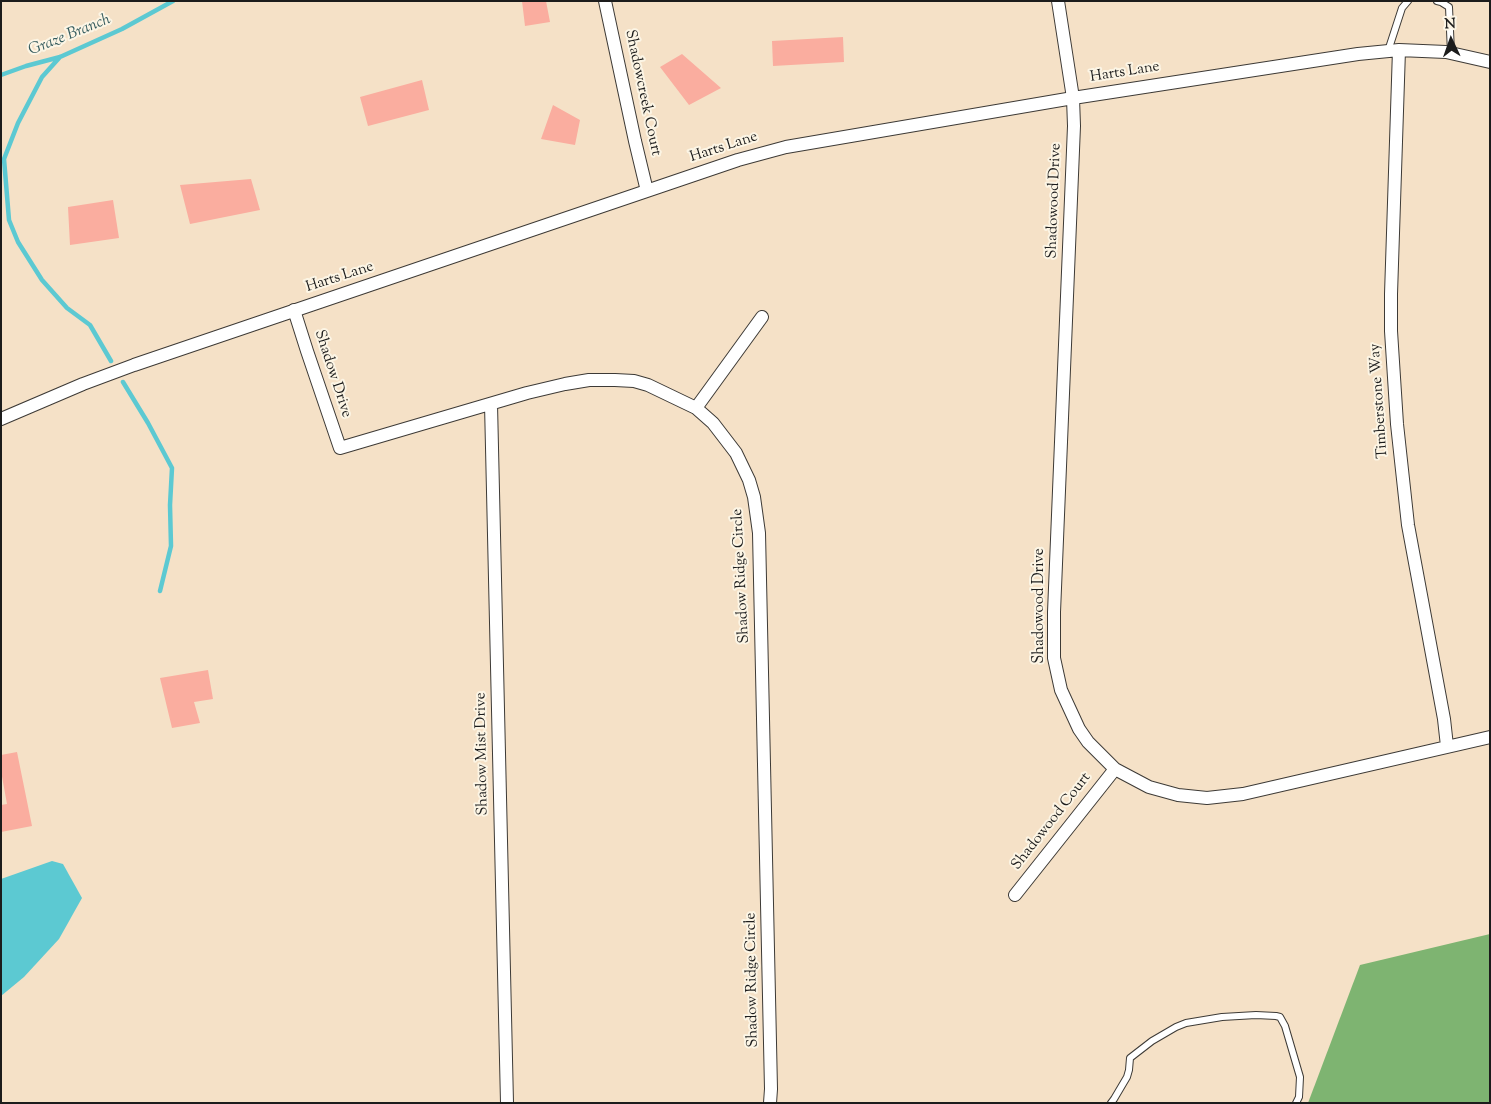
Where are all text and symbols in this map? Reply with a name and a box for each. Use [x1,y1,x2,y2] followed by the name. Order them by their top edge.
[26,11,114,61] water label: Graze Branch
[1426,15,1476,65] north arrow
[1444,15,1456,35] text: N
[620,28,664,158] street label: Shadowcreek Court
[1089,59,1161,87] street label: Harts Lane
[688,129,760,167] street label: Harts Lane
[1044,143,1066,259] street label: Shadowood Drive
[304,259,376,297] street label: Harts Lane
[309,328,355,420] street label: Shadow Drive
[1367,343,1393,459] street label: Timberstone Way
[729,508,755,644] street label: Shadow Ridge Circle
[1031,548,1049,664] street label: Shadowood Drive
[473,692,493,816] street label: Shadow Mist Drive
[1008,770,1096,874] street label: Shadowood Court
[743,912,763,1048] street label: Shadow Ridge Circle

